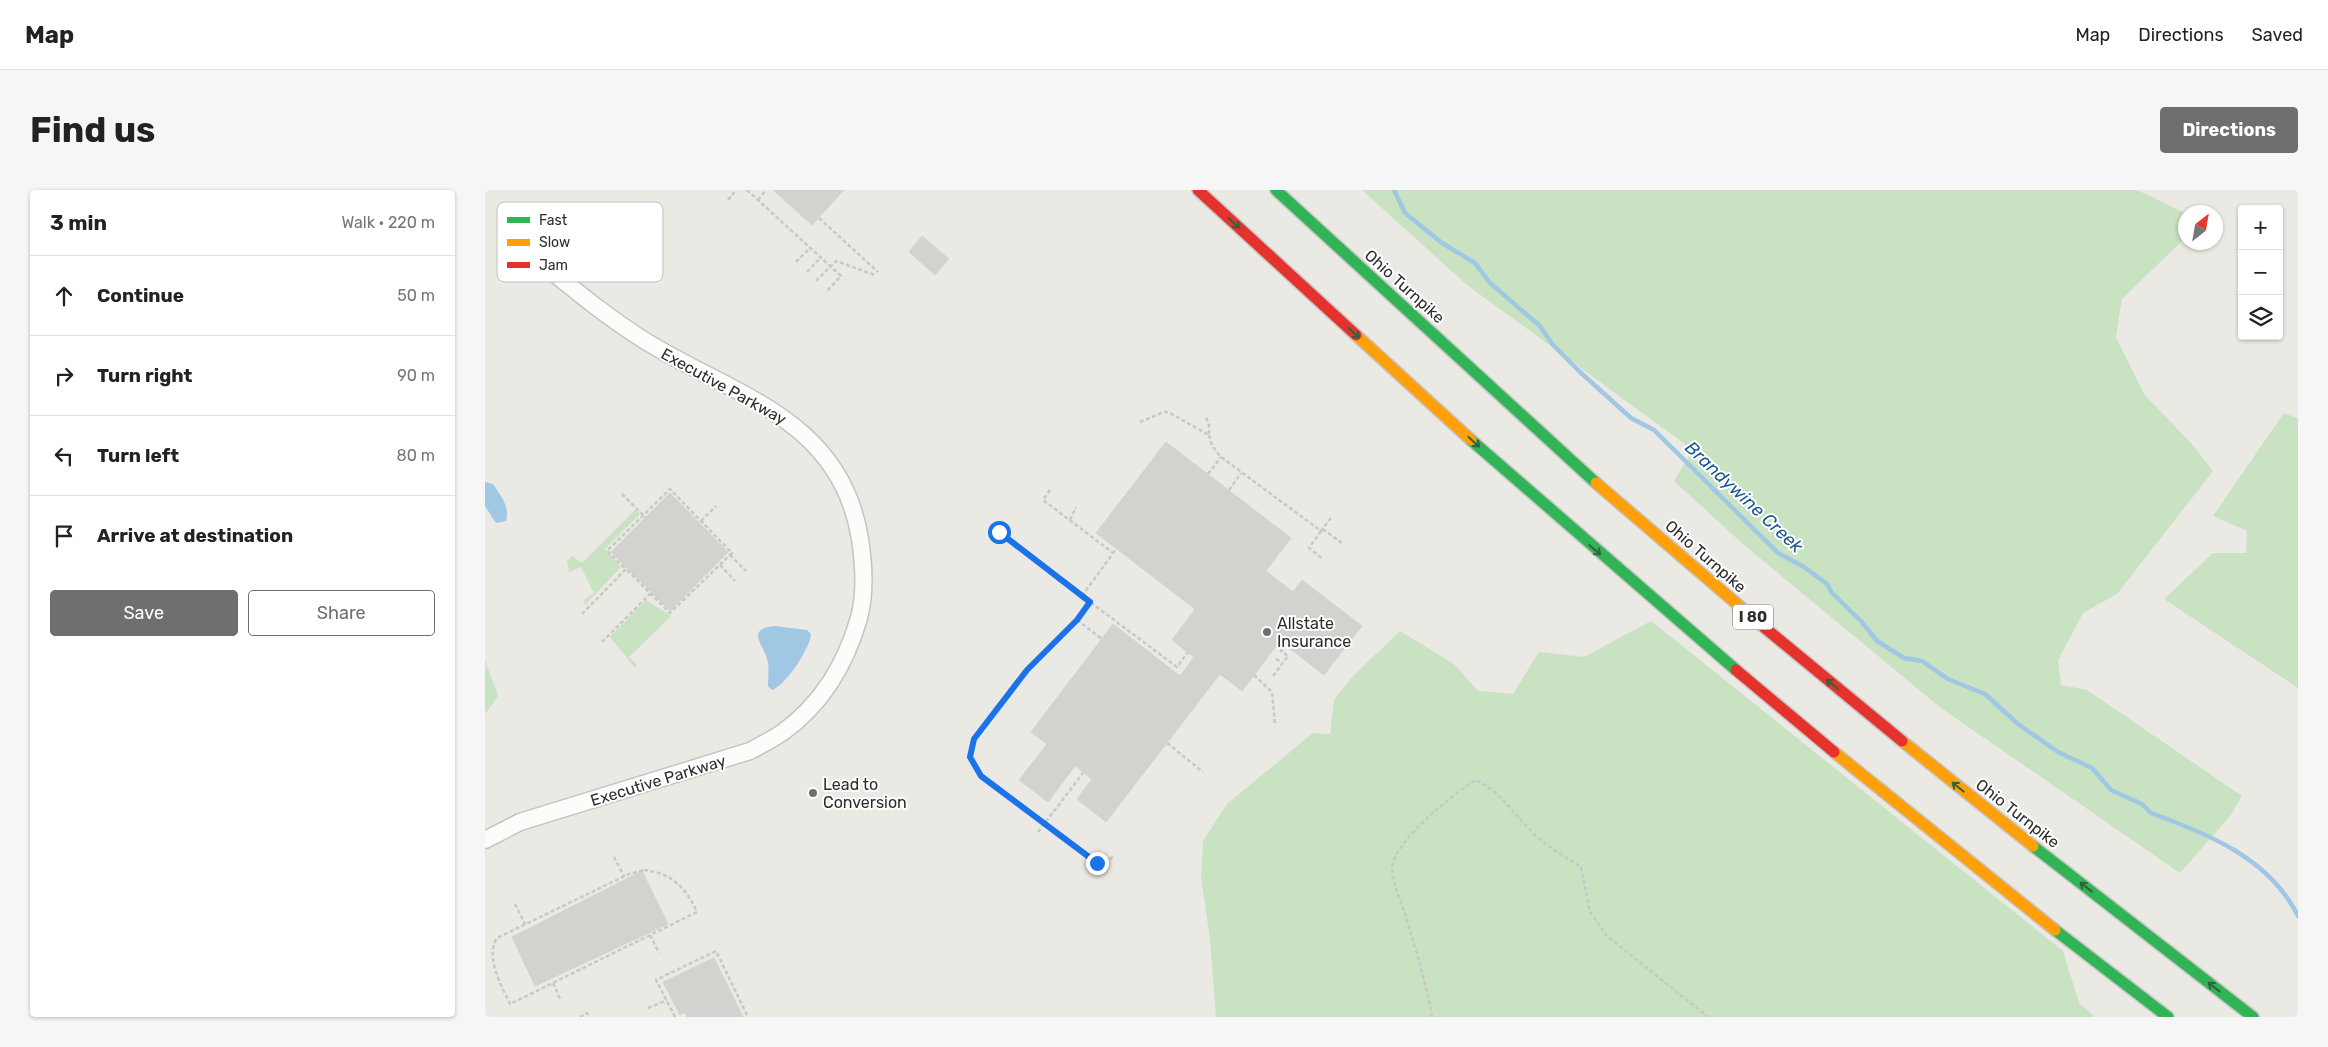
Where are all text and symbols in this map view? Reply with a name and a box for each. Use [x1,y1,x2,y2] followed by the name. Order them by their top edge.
[25,21,74,49] text: Map
[2075,24,2110,46] text: Map
[2138,24,2224,46] text: Directions
[2252,24,2303,46] text: Saved
[2160,107,2298,153] button: Directions
[30,109,155,151] text: Find us
[497,202,663,282] legend
[2178,205,2223,250] north arrow
[2238,205,2283,340] map controls
[2238,205,2283,250] button: +
[50,210,107,235] text: 3 min
[539,212,568,229] text: Fast
[342,213,435,232] text: Walk · 220 m
[1227,217,1240,229] one-way arrow
[539,234,570,251] text: Slow
[1361,246,1448,327] street label: Ohio Turnpike
[2238,250,2283,295] button: −
[539,257,568,274] text: Jam
[50,282,78,310] icon: ahead
[97,284,184,307] text: Continue
[397,286,435,305] text: 50 m
[2238,295,2283,340] button: layers
[1347,327,1360,338] one-way arrow
[658,344,790,429] street label: Executive Parkway
[50,362,78,390] icon: right
[97,364,192,387] text: Turn right
[397,366,435,385] text: 90 m
[1467,436,1480,448] one-way arrow
[1680,437,1808,558] water label: Brandywine Creek
[50,442,78,470] icon: left
[97,444,179,467] text: Turn left
[397,446,435,465] text: 80 m
[1661,516,1750,597] street label: Ohio Turnpike
[988,521,1011,544] route start
[50,522,78,550] icon: arrive
[97,524,293,547] text: Arrive at destination
[1589,544,1602,556] one-way arrow
[50,590,238,636] button: Save
[248,590,435,636] button: Share
[1733,604,1773,630] road number: I 80
[1277,614,1351,651] place label: Allstate Insurance
[1261,626,1273,638] marker: Allstate Insurance
[1826,678,1839,689] one-way arrow
[588,751,728,810] street label: Executive Parkway
[823,775,907,812] place label: Lead to Conversion
[1972,775,2063,852] street label: Ohio Turnpike
[1952,781,1965,792] one-way arrow
[807,787,819,799] marker: Lead to Conversion
[1086,852,1109,875] route end
[2080,882,2093,893] one-way arrow
[2208,982,2221,993] one-way arrow

